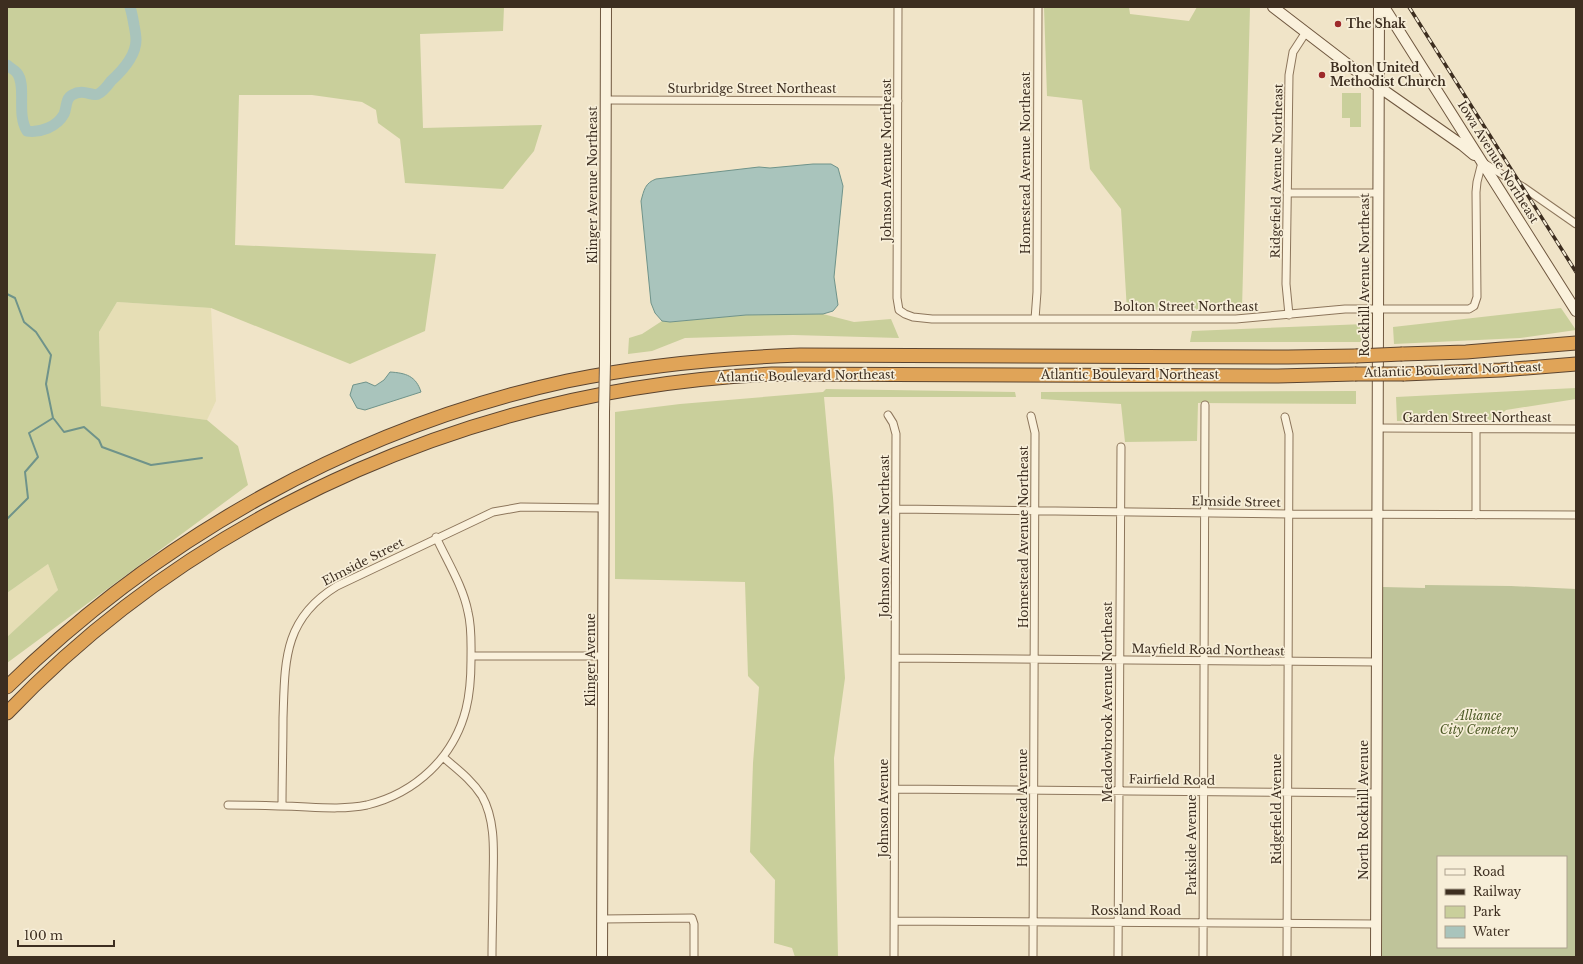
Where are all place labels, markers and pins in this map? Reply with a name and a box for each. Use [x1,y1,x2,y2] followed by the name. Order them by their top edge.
[1346,16,1407,31] place label: The Shak
[1333,19,1343,29] marker: The Shak
[1330,60,1446,89] place label: Bolton United Methodist Church
[1317,70,1327,80] marker: Bolton United Methodist Church

